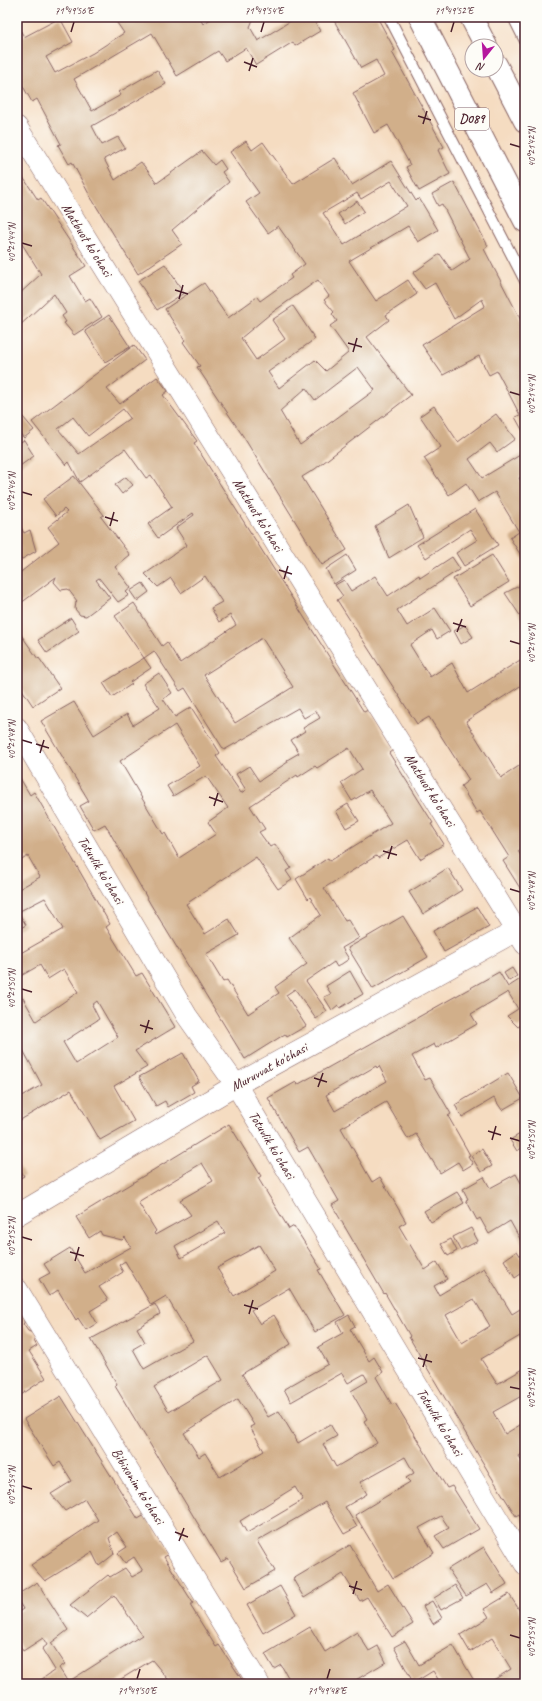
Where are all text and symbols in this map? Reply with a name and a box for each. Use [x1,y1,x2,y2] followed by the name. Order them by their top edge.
[55,4,95,17] text: 71°49'56"E
[245,4,285,17] text: 71°49'54"E
[435,4,475,17] text: 71°49'52"E
[464,38,504,78] north arrow
[474,59,486,75] text: N
[455,108,489,130] road number: D089
[525,125,538,167] text: 40°21'42"N
[58,200,118,282] street label: Matbuot koʻchasi
[5,221,18,263] text: 40°21'44"N
[525,373,538,415] text: 40°21'44"N
[5,470,18,512] text: 40°21'46"N
[229,475,289,557] street label: Matbuot koʻchasi
[525,622,538,664] text: 40°21'46"N
[5,718,18,760] text: 40°21'48"N
[401,750,461,832] street label: Matbuot koʻchasi
[74,833,129,909] street label: Totuvlik koʻchasi
[525,870,538,912] text: 40°21'48"N
[5,967,18,1009] text: 40°21'50"N
[228,1038,312,1095] street label: Muruvvat ko'chasi
[245,1108,300,1184] street label: Totuvlik koʻchasi
[525,1119,538,1161] text: 40°21'50"N
[5,1215,18,1257] text: 40°21'52"N
[525,1367,538,1409] text: 40°21'52"N
[413,1385,468,1461] street label: Totuvlik koʻchasi
[108,1445,169,1529] street label: Bibixonim koʻchasi
[5,1464,18,1506] text: 40°21'54"N
[525,1616,538,1658] text: 40°21'54"N
[118,1684,158,1697] text: 71°49'50"E
[308,1684,348,1697] text: 71°49'48"E

